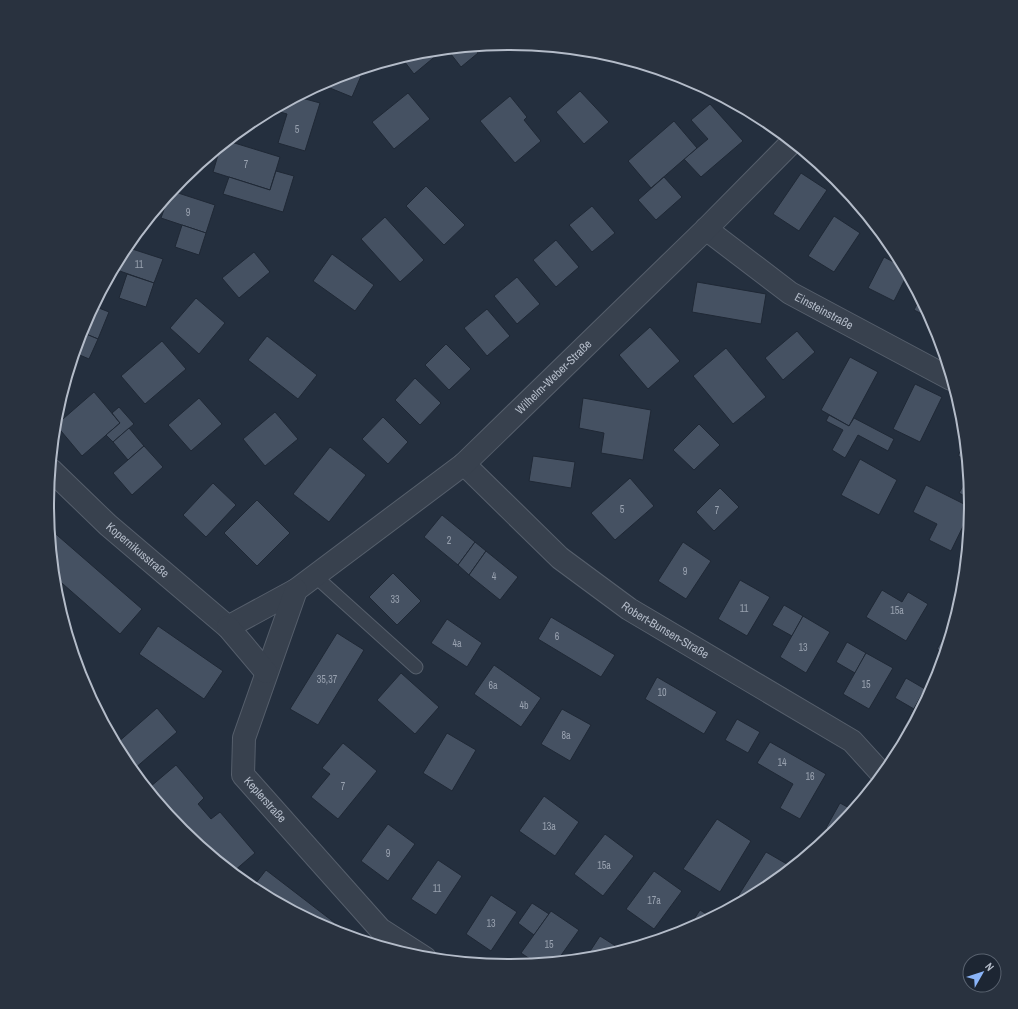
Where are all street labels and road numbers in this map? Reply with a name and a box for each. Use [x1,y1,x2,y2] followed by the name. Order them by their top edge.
[792,289,856,333] street label: Einsteinstraße
[512,336,595,418] street label: Wilhelm-Weber-Straße
[103,519,172,581] street label: Kopernikusstraße
[618,598,712,662] street label: Robert-Bunsen-Straße
[240,773,290,826] street label: Keplerstraße

